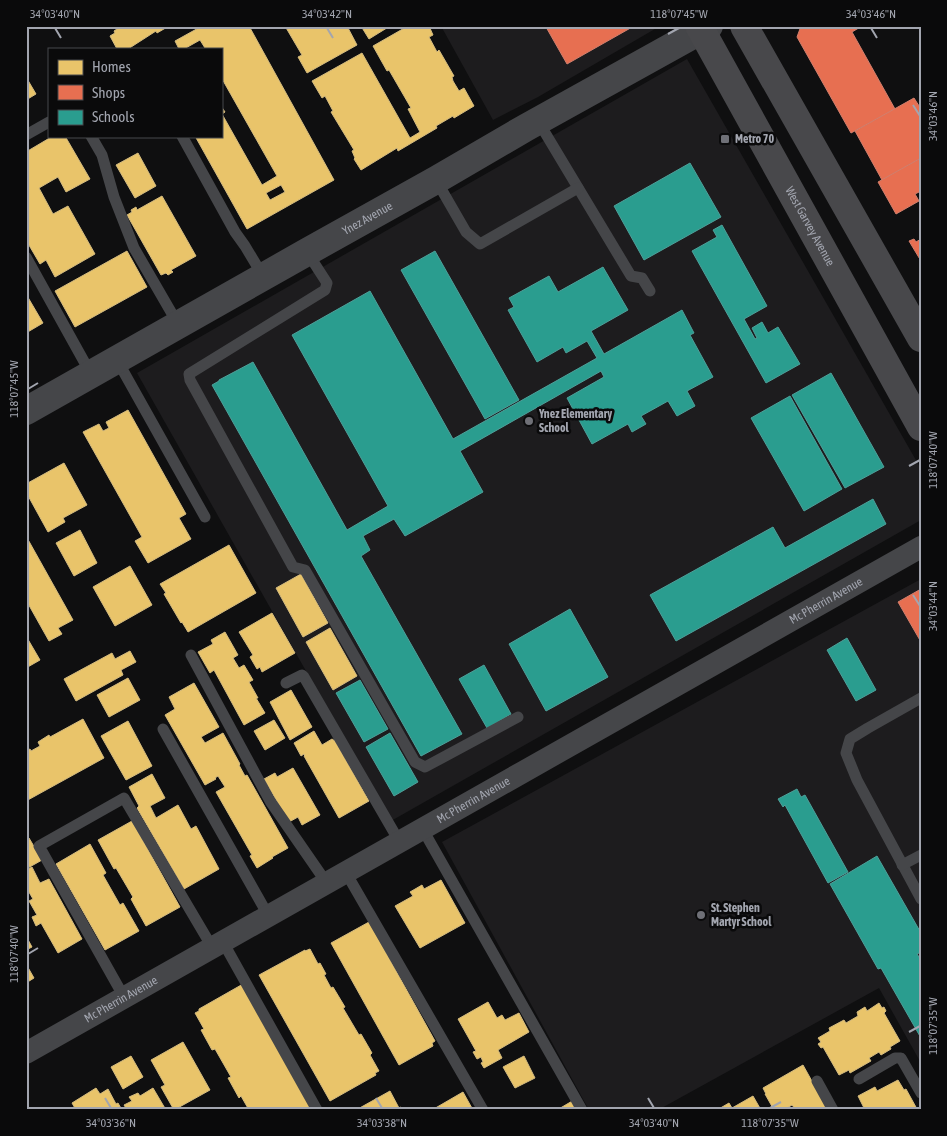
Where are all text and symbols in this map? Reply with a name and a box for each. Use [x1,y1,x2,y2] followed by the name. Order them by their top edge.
[30,7,80,21] text: 34°03'40"N
[302,7,352,21] text: 34°03'42"N
[650,7,708,21] text: 118°07'45"W
[846,7,896,21] text: 34°03'46"N
[48,48,222,138] legend
[92,58,131,75] text: Homes
[92,84,125,101] text: Shops
[926,91,940,141] text: 34°03'46"N
[92,108,135,125] text: Schools
[735,132,774,146] place label: Metro 70
[719,133,731,145] marker: Metro 70
[782,184,838,269] street label: West Garvey Avenue
[340,199,395,238] street label: Ynez Avenue
[7,360,21,418] text: 118°07'45"W
[538,407,612,435] place label: Ynez Elementary School
[523,415,535,427] marker: Ynez Elementary School
[926,431,940,489] text: 118°07'40"W
[787,574,865,627] street label: Mc Pherrin Avenue
[926,581,940,631] text: 34°03'44"N
[434,774,513,826] street label: Mc Pherrin Avenue
[711,901,772,929] place label: St. Stephen Martyr School
[695,909,707,921] marker: St. Stephen Martyr School
[7,925,21,983] text: 118°07'40"W
[82,973,160,1026] street label: Mc Pherrin Avenue
[926,997,940,1055] text: 118°07'35"W
[86,1116,136,1130] text: 34°03'36"N
[357,1116,407,1130] text: 34°03'38"N
[629,1116,679,1130] text: 34°03'40"N
[741,1116,799,1130] text: 118°07'35"W

